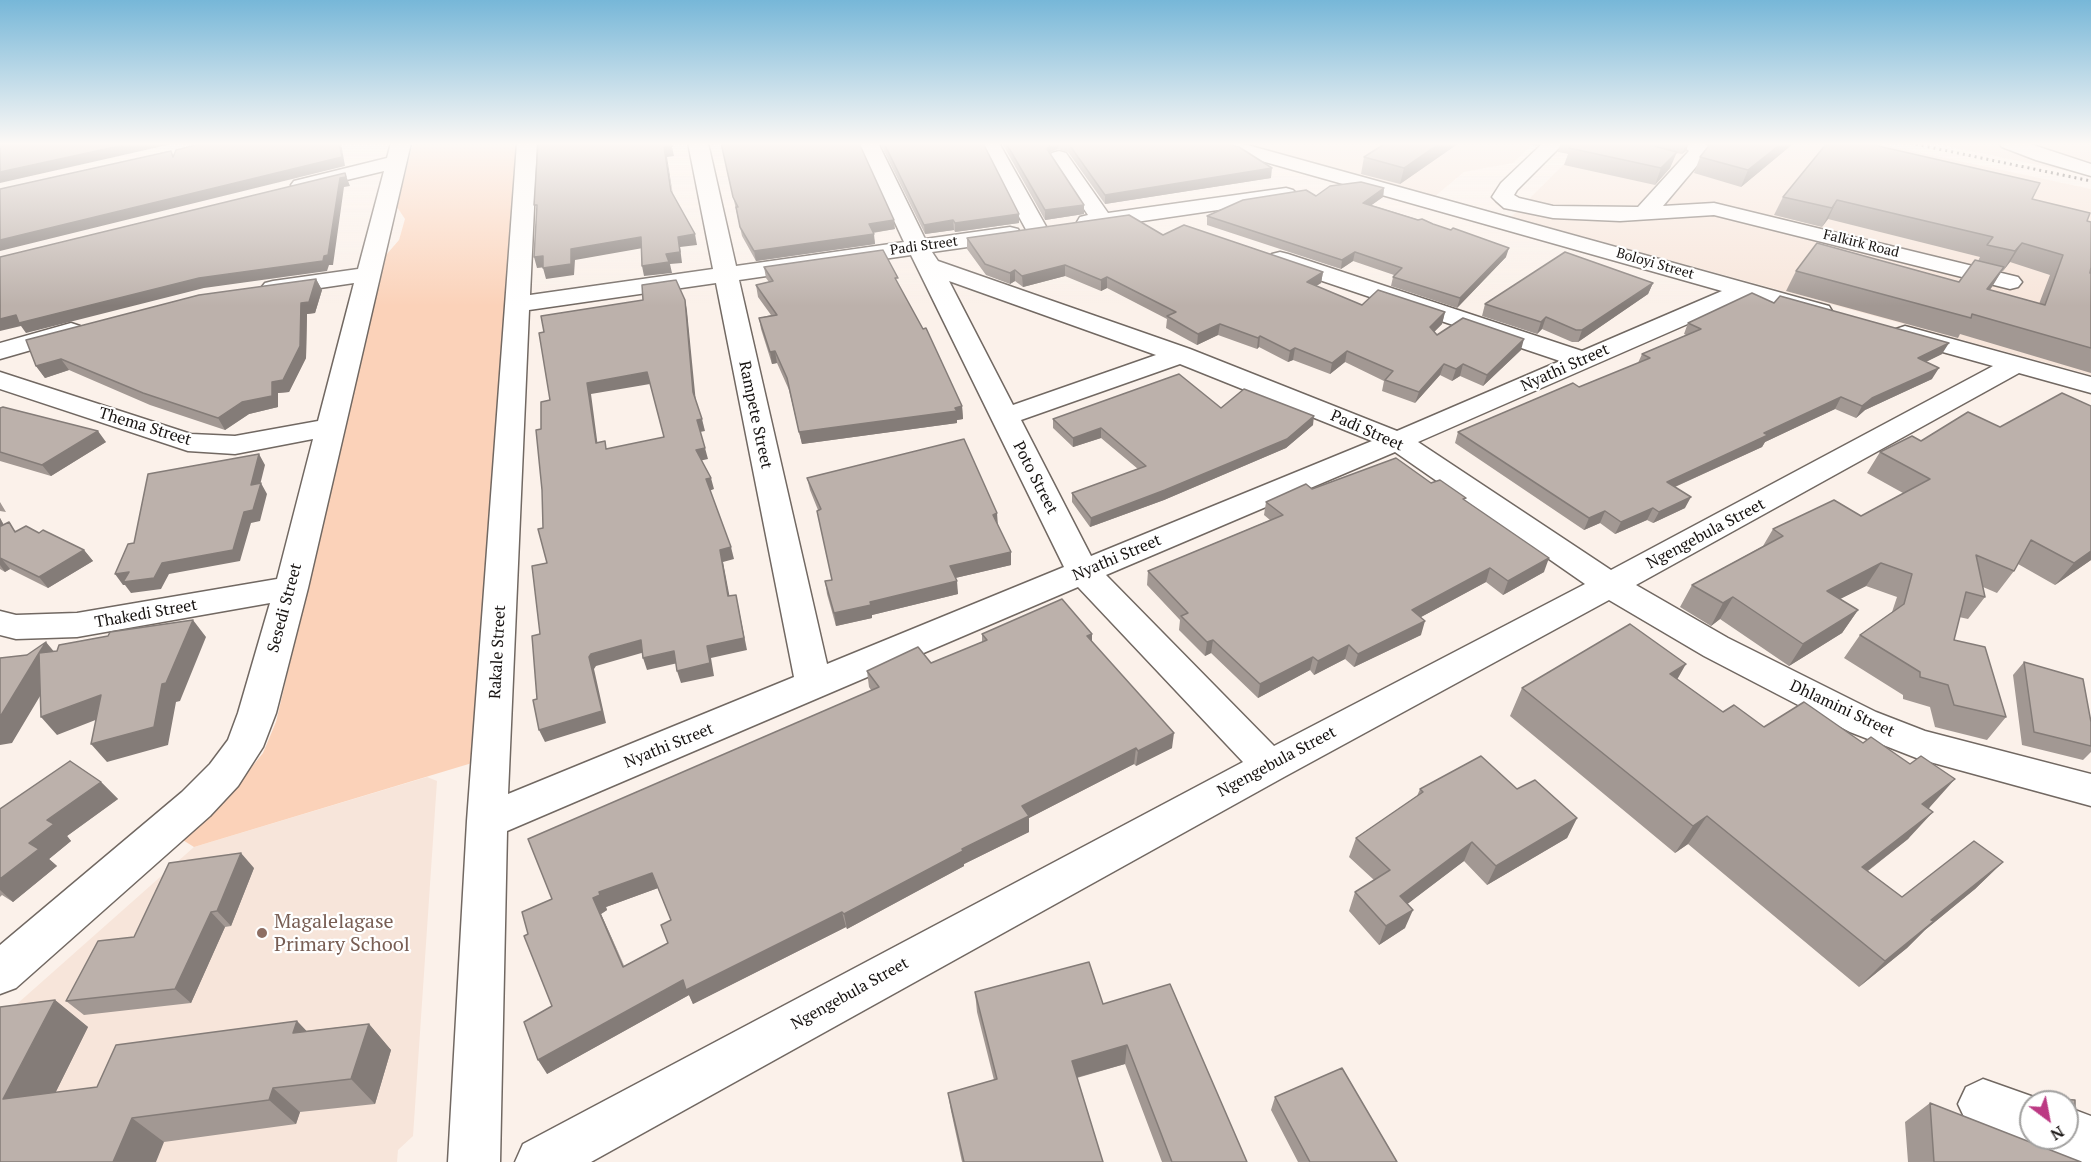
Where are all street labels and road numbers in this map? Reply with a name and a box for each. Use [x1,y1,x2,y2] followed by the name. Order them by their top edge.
[1821,226,1901,262] street label: Falkirk Road
[889,233,959,259] street label: Padi Street
[1614,245,1696,283] street label: Boloyi Street
[1518,340,1612,396] street label: Nyathi Street
[734,359,776,471] street label: Rampete Street
[96,404,194,450] street label: Thema Street
[1328,406,1406,456] street label: Padi Street
[1008,438,1062,518] street label: Poto Street
[1643,495,1769,573] street label: Ngengebula Street
[1070,531,1164,585] street label: Nyathi Street
[264,561,306,655] street label: Sesedi Street
[93,596,199,632] street label: Thakedi Street
[486,605,510,699] street label: Rakale Street
[1787,676,1897,742] street label: Dhlamini Street
[622,719,716,773] street label: Nyathi Street
[1214,723,1340,801] street label: Ngengebula Street
[788,954,912,1034] street label: Ngengebula Street

